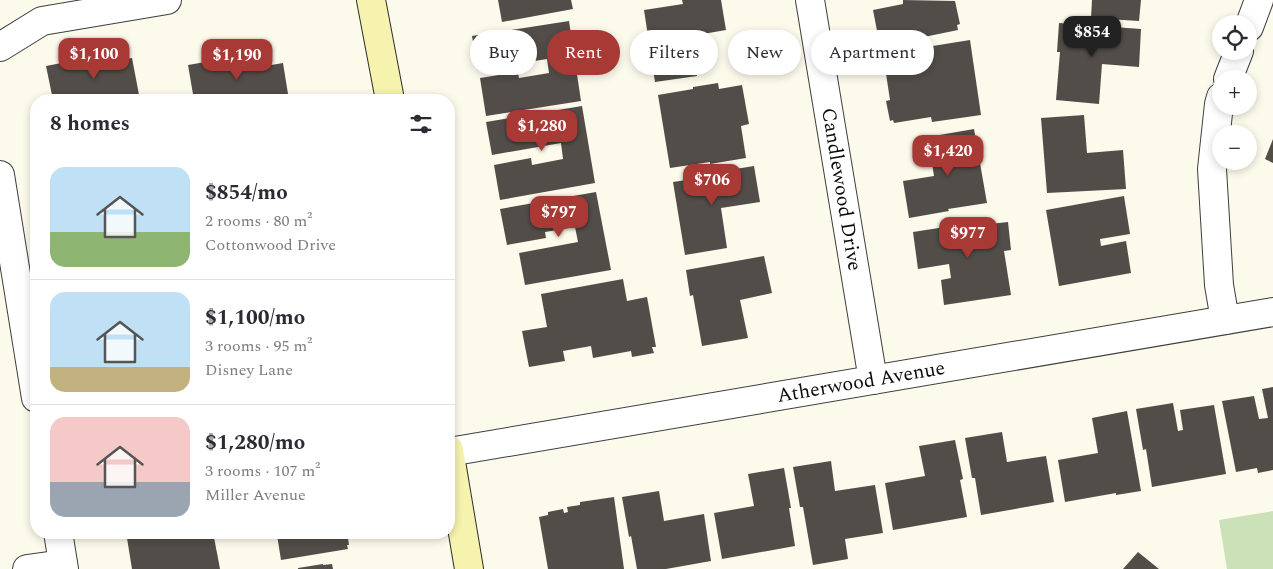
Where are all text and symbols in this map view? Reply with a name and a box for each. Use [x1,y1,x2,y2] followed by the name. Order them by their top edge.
[1062,15,1122,58] pin: $854
[1212,15,1257,170] map controls
[1212,15,1257,60] button: locate
[1074,20,1110,44] text: $854
[470,30,537,75] chip: Buy
[547,30,620,75] chip: Rent
[630,30,718,75] chip: Filters
[728,30,801,75] chip: New
[811,30,934,75] chip: Apartment
[53,38,135,80] pin: $1,100
[196,38,278,81] pin: $1,190
[69,42,119,66] text: $1,100
[212,43,262,67] text: $1,190
[1212,70,1257,115] button: +
[813,106,870,273] street label: Candlewood Drive
[50,108,130,140] text: 8 homes
[407,110,435,138] icon: filters
[501,110,583,152] pin: $1,280
[517,114,567,138] text: $1,280
[1212,125,1257,170] button: −
[907,134,989,177] pin: $1,420
[923,139,973,163] text: $1,420
[682,164,742,206] pin: $706
[694,168,730,192] text: $706
[205,177,288,209] text: $854/mo
[90,187,150,247] icon: home
[529,196,589,238] pin: $797
[541,200,577,224] text: $797
[205,209,312,233] text: 2 rooms · 80 m²
[938,216,998,259] pin: $977
[950,221,986,245] text: $977
[205,233,336,257] text: Cottonwood Drive
[205,302,305,334] text: $1,100/mo
[90,312,150,372] icon: home
[205,334,312,358] text: 3 rooms · 95 m²
[775,353,947,411] street label: Atherwood Avenue
[205,358,293,382] text: Disney Lane
[205,427,305,459] text: $1,280/mo
[90,437,150,497] icon: home
[205,459,320,483] text: 3 rooms · 107 m²
[205,483,306,507] text: Miller Avenue

